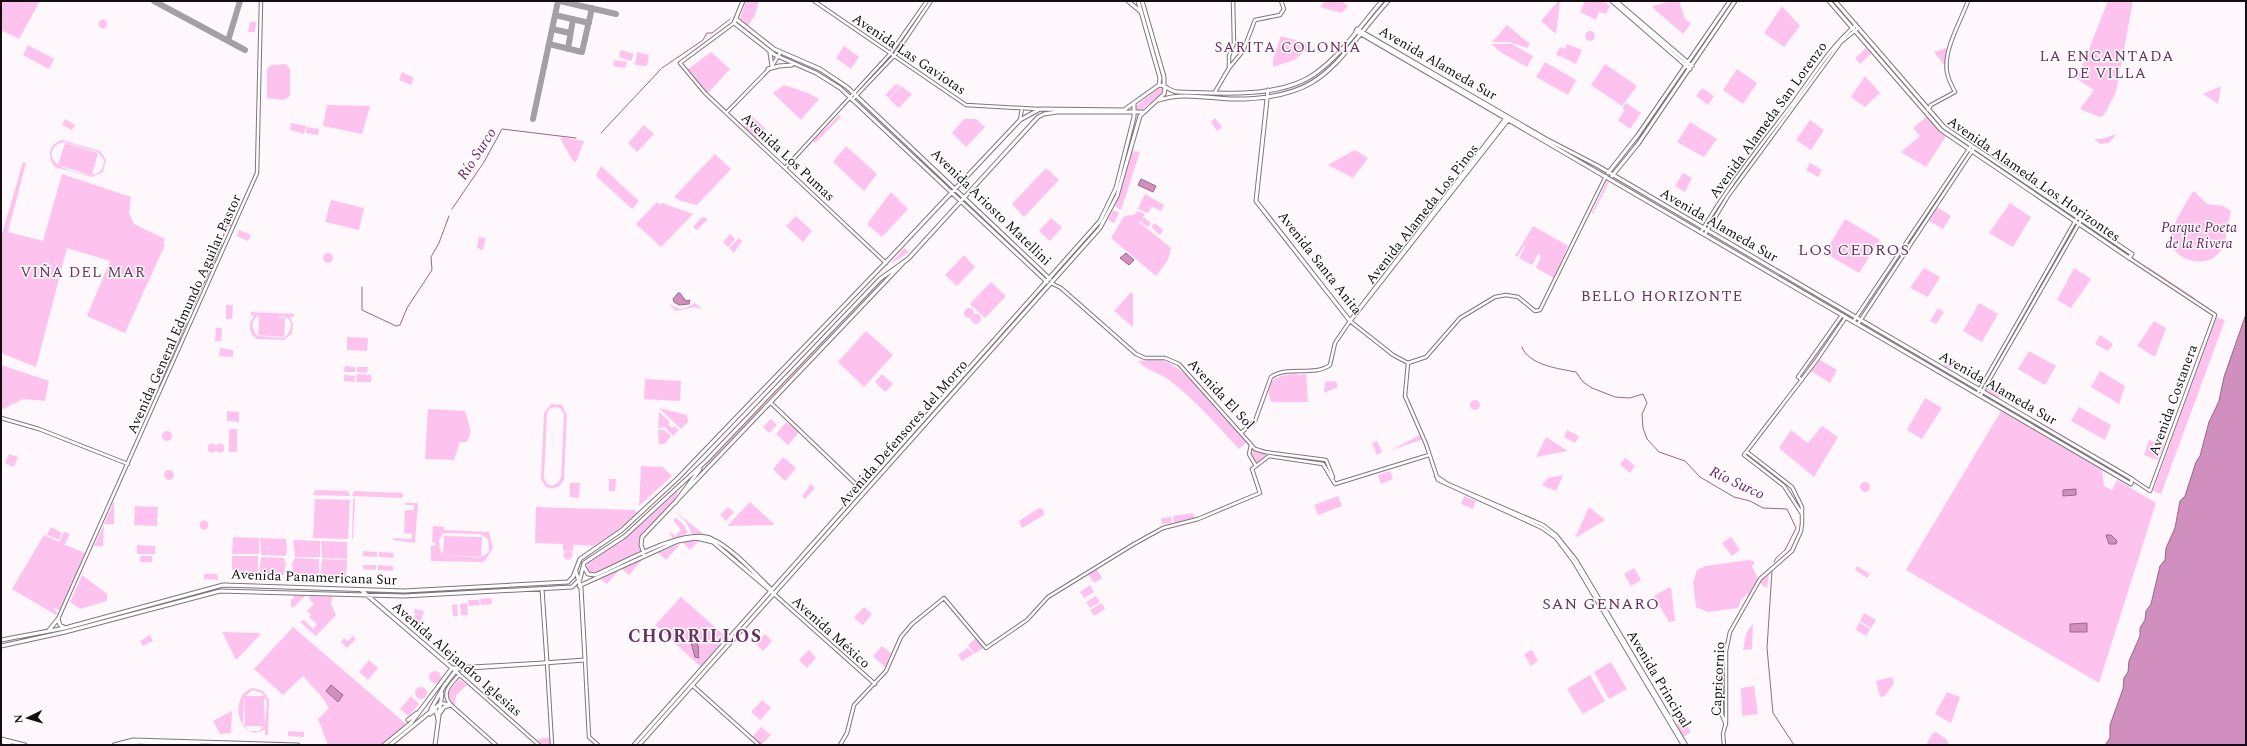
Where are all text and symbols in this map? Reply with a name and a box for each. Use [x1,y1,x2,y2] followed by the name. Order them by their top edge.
[848,8,970,100] street label: Avenida Las Gaviotas
[1375,21,1501,106] street label: Avenida Alameda Sur
[1214,36,1362,59] district label: SARITA COLONIA
[1704,37,1832,203] street label: Avenida Alameda San Lorenzo
[2039,45,2175,85] district label: LA ENCANTADA DE VILLA
[736,108,840,206] street label: Avenida Los Pumas
[1943,111,2125,247] street label: Avenida Alameda Los Horizontes
[451,123,503,185] water label: Río Surco
[1360,139,1484,289] street label: Avenida Alameda Los Pinos
[926,143,1056,271] street label: Avenida Ariosto Matellini
[1656,183,1782,268] street label: Avenida Alameda Sur
[122,191,247,437] street label: Avenida General Edmundo Aguilar Pastor
[1273,207,1367,320] street label: Avenida Santa Anita
[2161,217,2237,254] park label: Parque Poeta de la Rivera
[1798,238,1910,262] district label: LOS CEDROS
[20,261,146,284] district label: VIÑA DEL MAR
[1581,285,1743,308] district label: BELLO HORIZONTE
[2143,341,2203,459] street label: Avenida Costanera
[1935,346,2061,431] street label: Avenida Alameda Sur
[1183,354,1259,434] street label: Avenida El Sol
[833,355,973,511] street label: Avenida Defensores del Morro
[1706,460,1768,506] water label: Río Surco
[231,564,398,590] street label: Avenida Panamericana Sur
[787,591,875,673] street label: Avenida México
[1542,592,1660,616] district label: SAN GENARO
[387,597,527,721] street label: Avenida Alejandro Iglesias
[628,623,762,650] district label: CHORRILLOS
[1621,626,1697,732] street label: Avenida Principal
[1706,641,1730,717] street label: Capricornio
[8,698,48,738] north arrow
[10,714,27,724] text: N

